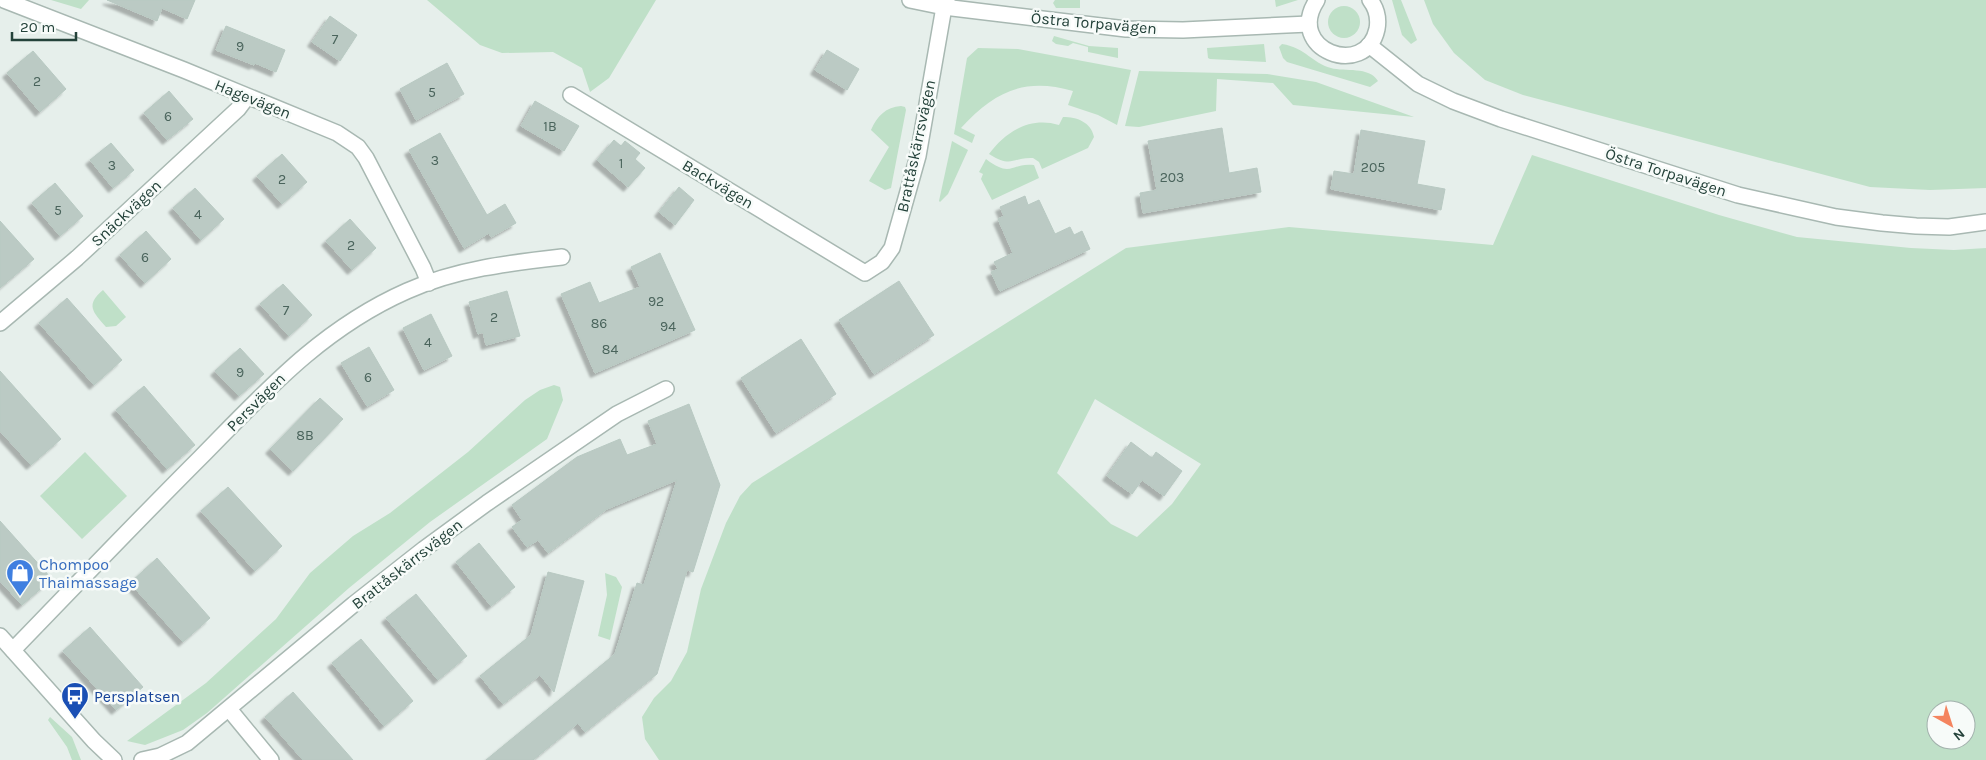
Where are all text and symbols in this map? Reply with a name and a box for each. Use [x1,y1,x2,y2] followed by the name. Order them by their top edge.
[1030,8,1158,38] street label: Östra Torpavägen
[12,10,76,42] scale bar
[20,18,55,36] text: 20 m
[332,31,339,48] house number: 7
[236,38,244,55] house number: 9
[33,73,41,90] house number: 2
[212,75,294,123] street label: Hagevägen
[893,78,939,214] street label: Brattåskärrsvägen
[428,84,436,101] house number: 5
[164,108,172,125] house number: 6
[543,118,557,135] house number: 1B
[1603,143,1729,201] street label: Östra Torpavägen
[431,152,439,169] house number: 3
[619,155,623,172] house number: 1
[679,155,757,213] street label: Backvägen
[108,157,116,174] house number: 3
[1361,159,1385,176] house number: 205
[1160,169,1184,186] house number: 203
[278,171,286,188] house number: 2
[87,176,165,250] street label: Snäckvägen
[54,202,62,219] house number: 5
[194,206,202,223] house number: 4
[347,237,355,254] house number: 2
[141,249,149,266] house number: 6
[648,293,664,310] house number: 92
[283,302,290,319] house number: 7
[490,309,498,326] house number: 2
[591,315,607,332] house number: 86
[660,318,676,335] house number: 94
[424,334,432,351] house number: 4
[602,341,618,358] house number: 84
[236,364,244,381] house number: 9
[223,369,289,435] street label: Persvägen
[364,369,372,386] house number: 6
[296,427,314,444] house number: 8B
[348,515,466,613] street label: Brattåskärrsvägen
[39,555,137,592] place label: Chompoo Thaimassage
[5,558,35,597] shop icon: Chompoo Thaimassage
[60,681,90,720] bus stop icon: Persplatsen
[94,687,180,706] place label: Persplatsen
[1926,700,1976,750] north arrow
[1950,725,1968,744] text: N

